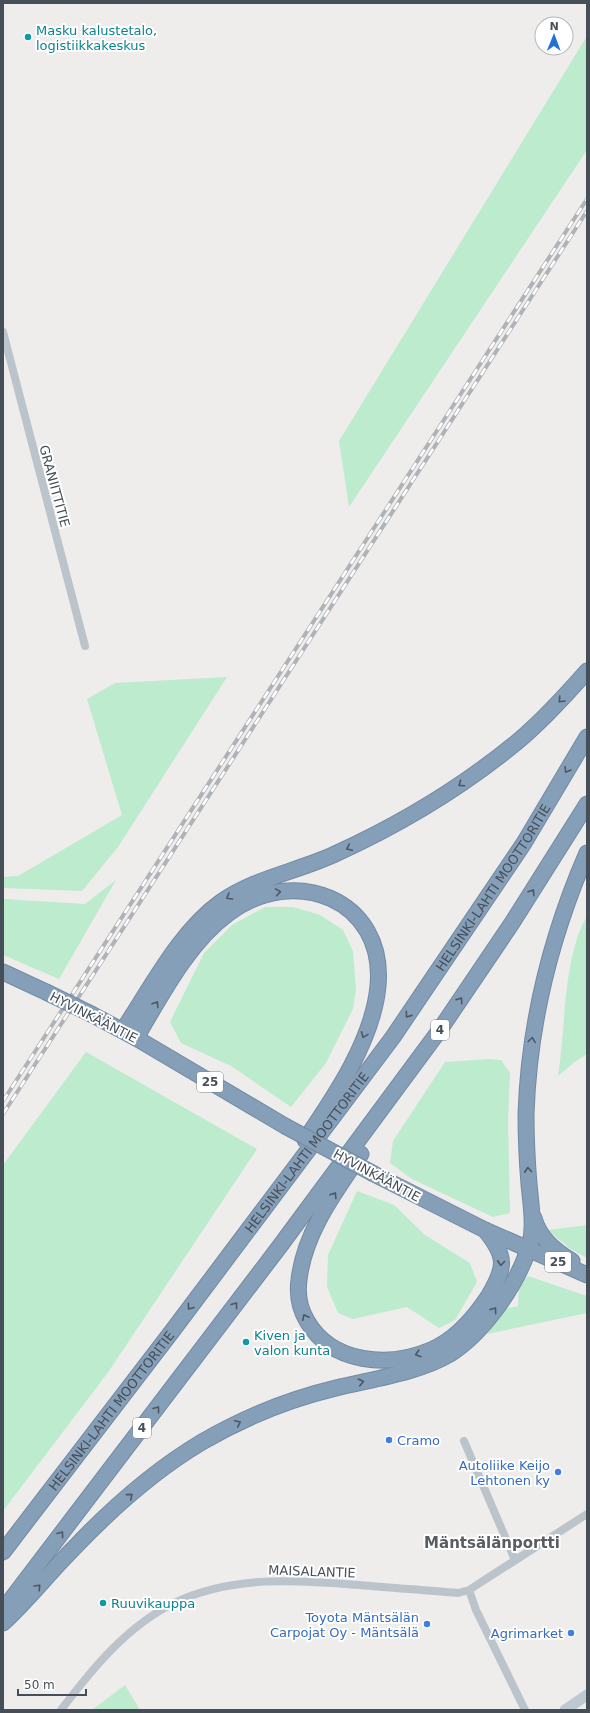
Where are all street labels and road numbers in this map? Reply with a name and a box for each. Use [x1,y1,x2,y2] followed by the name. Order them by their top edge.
[36,443,73,529] street label: GRANIITTITIE
[433,801,554,974] street label: HELSINKI-LAHTI MOOTTORITIE
[47,989,140,1046] street label: HYVINKÄÄNTIE
[431,1020,449,1040] road number: 4
[242,1069,372,1236] street label: HELSINKI-LAHTI MOOTTORITIE
[197,1072,223,1092] road number: 25
[331,1146,423,1205] street label: HYVINKÄÄNTIE
[545,1252,571,1272] road number: 25
[46,1328,177,1494] street label: HELSINKI-LAHTI MOOTTORITIE
[133,1418,151,1438] road number: 4
[268,1562,356,1581] street label: MAISALANTIE

